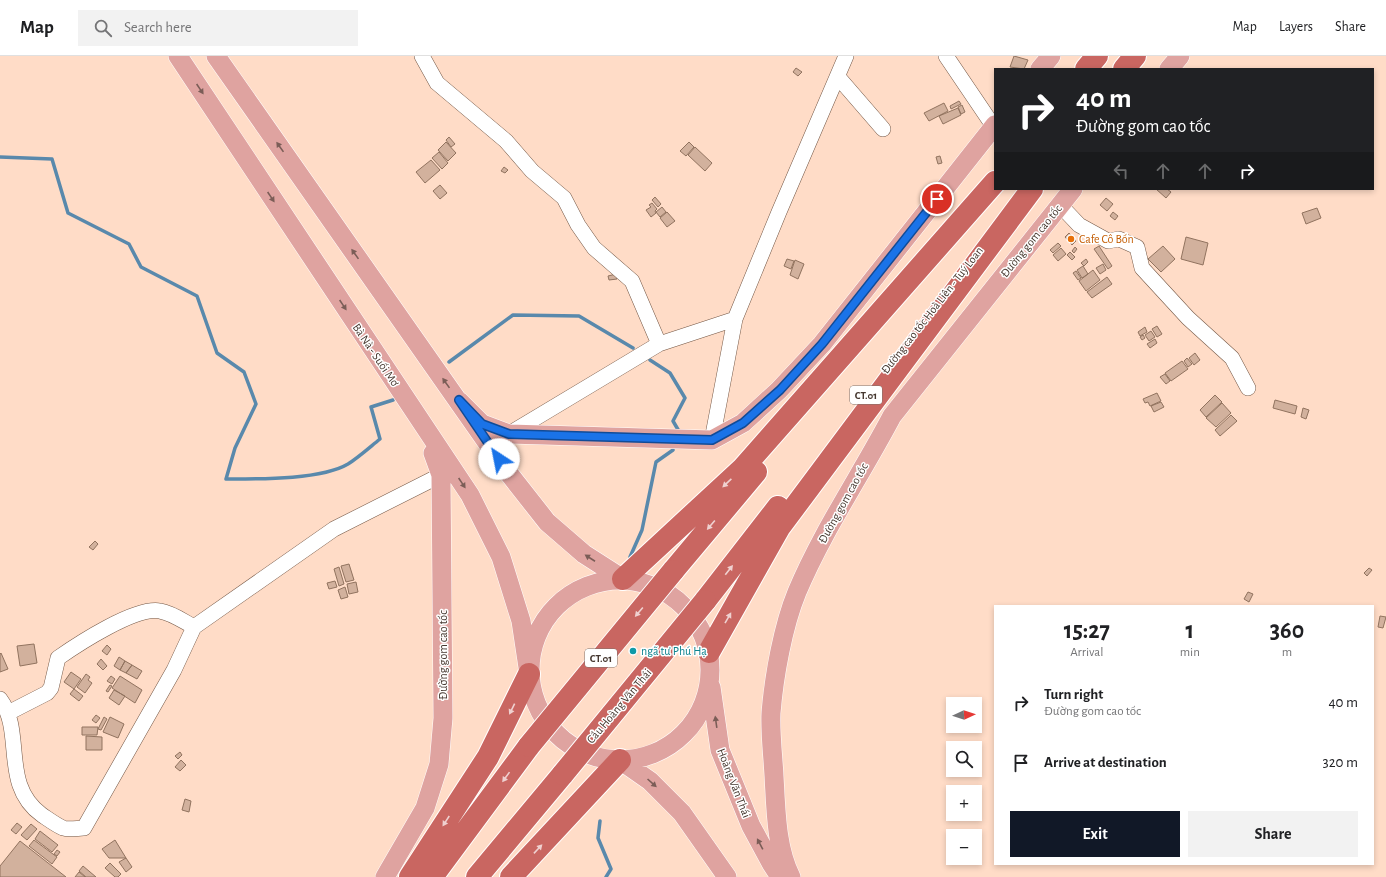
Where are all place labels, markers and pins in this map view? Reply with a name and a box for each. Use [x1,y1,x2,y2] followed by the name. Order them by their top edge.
[920,182,954,216] pin
[1079,233,1134,245] place label: Cafe Cô Bốn
[1066,234,1076,244] marker: Cafe Cô Bốn
[641,645,707,657] place label: ngã tư Phú Hạ
[628,646,638,656] marker: ngã tư Phú Hạ

